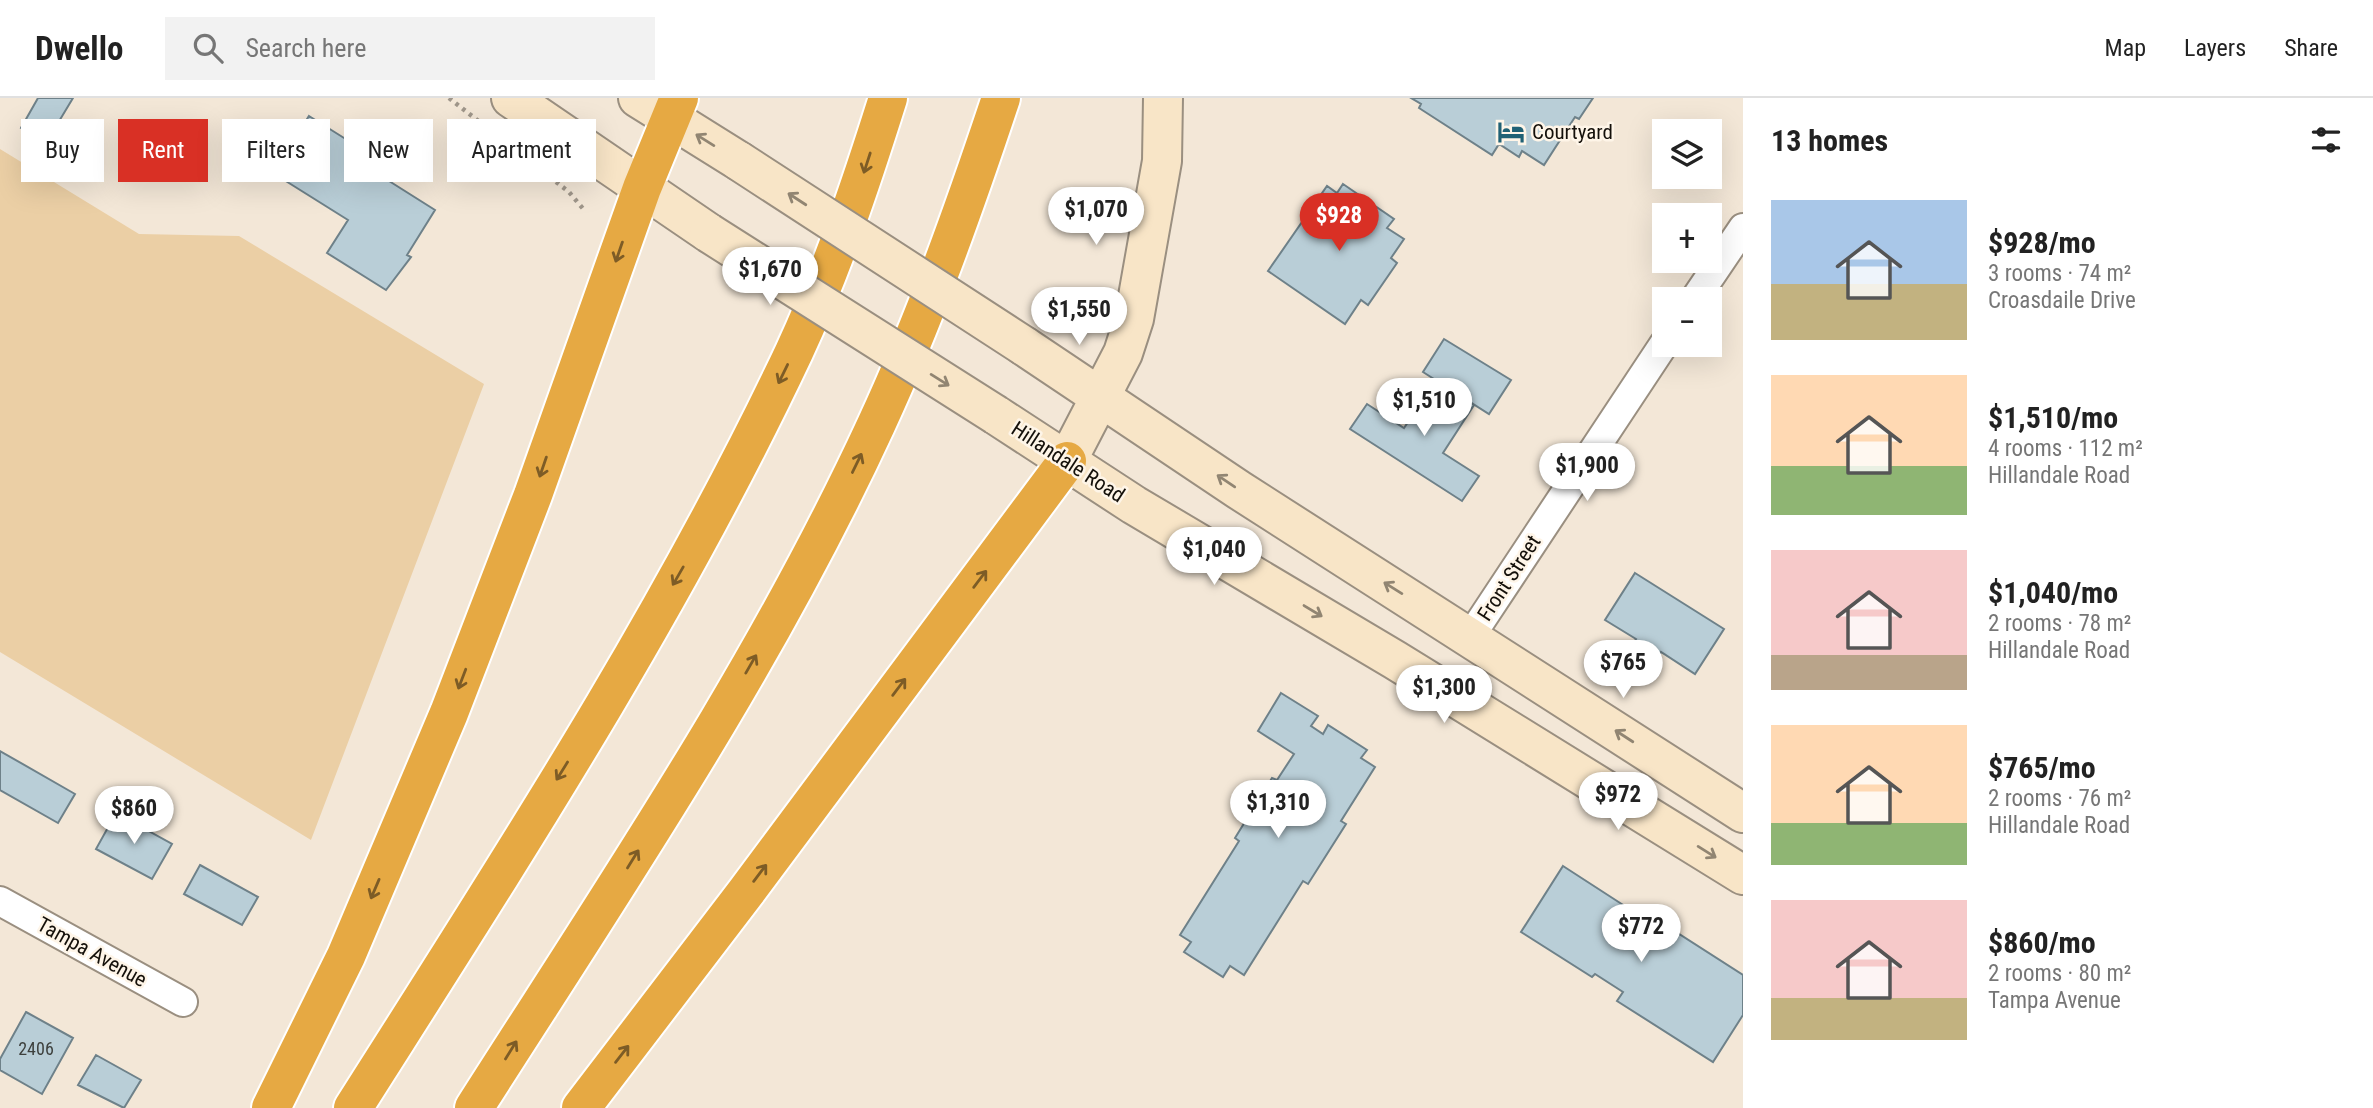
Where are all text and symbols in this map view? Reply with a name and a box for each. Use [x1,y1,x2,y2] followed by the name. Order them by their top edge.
[165,17,655,80] search box
[35,29,123,68] text: Dwello
[189,29,227,67] icon: search
[245,33,366,63] text: Search here
[2105,34,2146,62] text: Map
[2184,34,2246,62] text: Layers
[2284,34,2338,62] text: Share
[1496,117,1526,147] hotel icon: Courtyard
[21,119,104,182] chip: Buy
[118,119,208,182] chip: Rent
[222,119,330,182] chip: Filters
[344,119,433,182] chip: New
[447,119,596,182] chip: Apartment
[1652,119,1722,357] map controls
[1652,119,1722,189] button: layers
[1532,120,1613,144] place label: Courtyard
[2307,121,2345,159] icon: filters
[1771,123,1888,158] text: 13 homes
[696,133,715,148] one-way arrow
[860,152,873,174] one-way arrow
[1039,188,1153,247] pin: $1,070
[787,191,807,205] one-way arrow
[1298,194,1380,253] pin: $928
[1064,196,1128,223] text: $1,070
[1316,202,1362,229] text: $928
[1652,203,1722,273] button: +
[1988,225,2096,260] text: $928/mo
[1827,228,1911,312] icon: home
[612,240,624,262] one-way arrow
[713,248,827,307] pin: $1,670
[738,256,802,283] text: $1,670
[1988,260,2131,287] text: 3 rooms · 74 m²
[1652,287,1722,357] button: −
[1988,287,2136,314] text: Croasdaile Drive
[1022,288,1136,347] pin: $1,550
[1047,296,1111,323] text: $1,550
[775,363,789,384] one-way arrow
[930,373,949,387] one-way arrow
[1367,378,1481,438] pin: $1,510
[1392,387,1456,414] text: $1,510
[1988,400,2118,435] text: $1,510/mo
[1827,403,1911,487] icon: home
[1007,417,1129,507] street label: Hillandale Road
[1988,435,2143,462] text: 4 rooms · 112 m²
[1530,444,1644,503] pin: $1,900
[1555,452,1619,479] text: $1,900
[851,453,865,474] one-way arrow
[536,455,548,477] one-way arrow
[1988,462,2130,489] text: Hillandale Road
[1217,474,1236,488] one-way arrow
[1157,528,1271,587] pin: $1,040
[1473,531,1545,625] street label: Front Street
[1182,536,1246,563] text: $1,040
[671,565,684,586] one-way arrow
[973,571,988,589] one-way arrow
[1988,575,2118,610] text: $1,040/mo
[1827,578,1911,662] icon: home
[1384,581,1403,596] one-way arrow
[1303,605,1323,619] one-way arrow
[1988,610,2131,637] text: 2 rooms · 78 m²
[1988,637,2130,664] text: Hillandale Road
[1582,640,1664,700] pin: $765
[1600,649,1646,676] text: $765
[744,655,758,675] one-way arrow
[1387,666,1501,725] pin: $1,300
[455,668,468,689] one-way arrow
[1412,674,1476,701] text: $1,300
[891,678,906,697] one-way arrow
[1615,729,1634,744] one-way arrow
[1988,750,2096,785] text: $765/mo
[1827,753,1911,837] icon: home
[554,761,568,781] one-way arrow
[1577,772,1659,832] pin: $972
[1221,780,1335,840] pin: $1,310
[1595,781,1641,808] text: $972
[1988,785,2131,812] text: 2 rooms · 76 m²
[93,786,175,846] pin: $860
[1246,789,1310,816] text: $1,310
[111,795,157,822] text: $860
[1988,812,2130,839] text: Hillandale Road
[1697,845,1716,860] one-way arrow
[626,849,640,869] one-way arrow
[753,864,767,883] one-way arrow
[368,878,381,899] one-way arrow
[1600,904,1682,964] pin: $772
[33,912,151,992] street label: Tampa Avenue
[1618,913,1664,940] text: $772
[1988,925,2096,960] text: $860/mo
[1827,928,1911,1012] icon: home
[1988,960,2131,987] text: 2 rooms · 80 m²
[1988,987,2121,1014] text: Tampa Avenue
[18,1038,54,1059] house number: 2406
[504,1041,518,1061] one-way arrow
[615,1045,630,1064] one-way arrow

